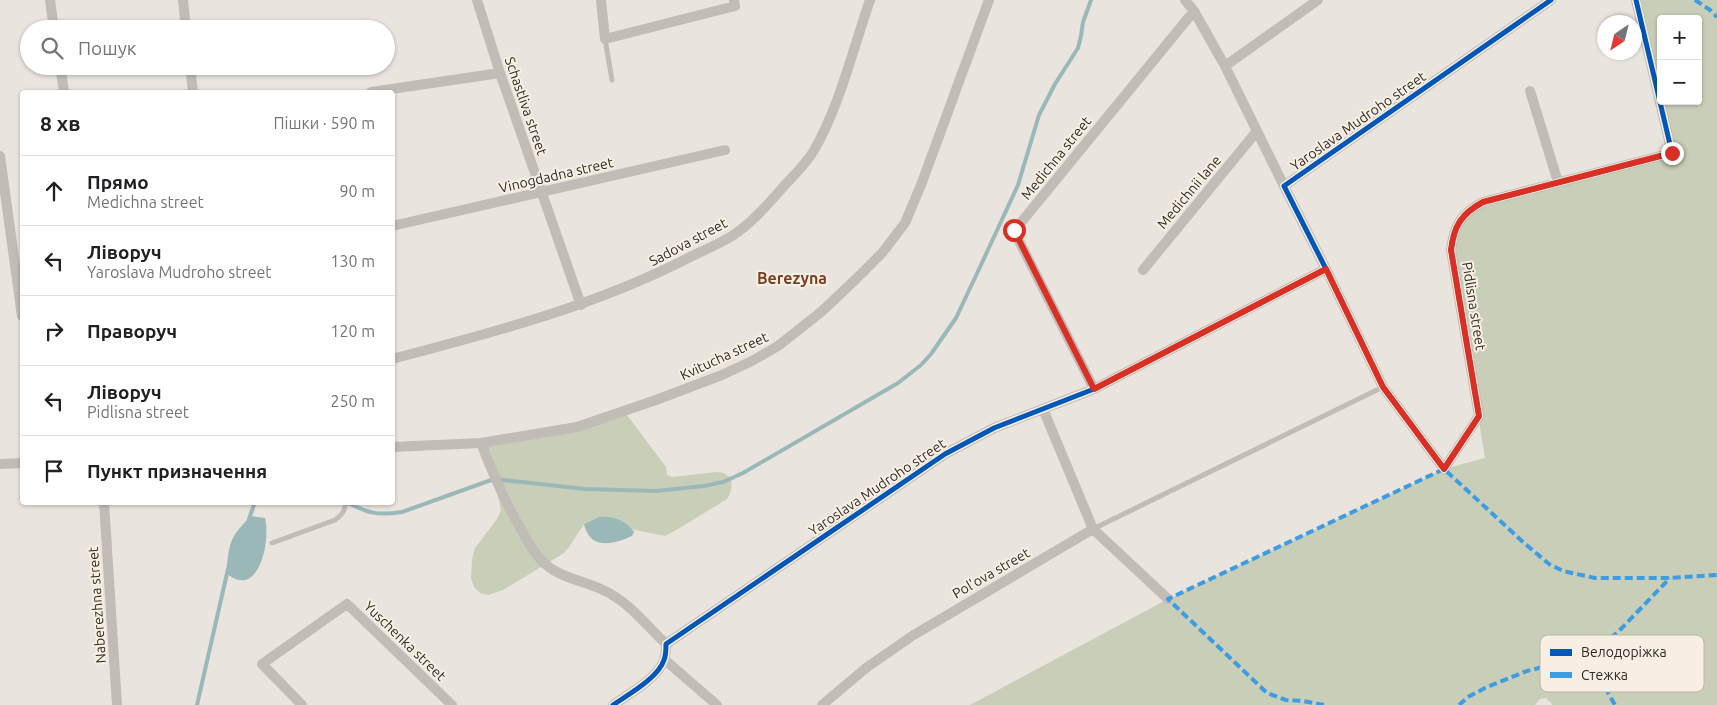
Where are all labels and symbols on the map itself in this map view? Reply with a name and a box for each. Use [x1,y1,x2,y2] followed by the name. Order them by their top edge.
[1597,15,1642,60] north arrow
[502,55,550,158] street label: Schastliva street
[1287,68,1429,174] street label: Yaroslava Mudroho street
[1018,113,1095,203] street label: Medichna street
[1661,142,1684,165] route end
[1154,152,1224,232] street label: Medichnii lane
[497,154,615,196] street label: Vinogdadna street
[646,215,730,269] street label: Sadova street
[1003,219,1026,242] route start
[1459,261,1489,352] street label: Pidlisna street
[757,269,827,287] district label: Berezyna
[678,328,771,383] street label: Kvitucha street
[806,435,949,539] street label: Yaroslava Mudroho street
[949,544,1033,602] street label: Pol'ova street
[85,546,109,664] street label: Naberezhna street
[361,598,450,684] street label: Yuschenka street
[1540,635,1704,692] legend
[1581,644,1667,660] text: Велодоріжка
[1581,667,1628,683] text: Стежка

